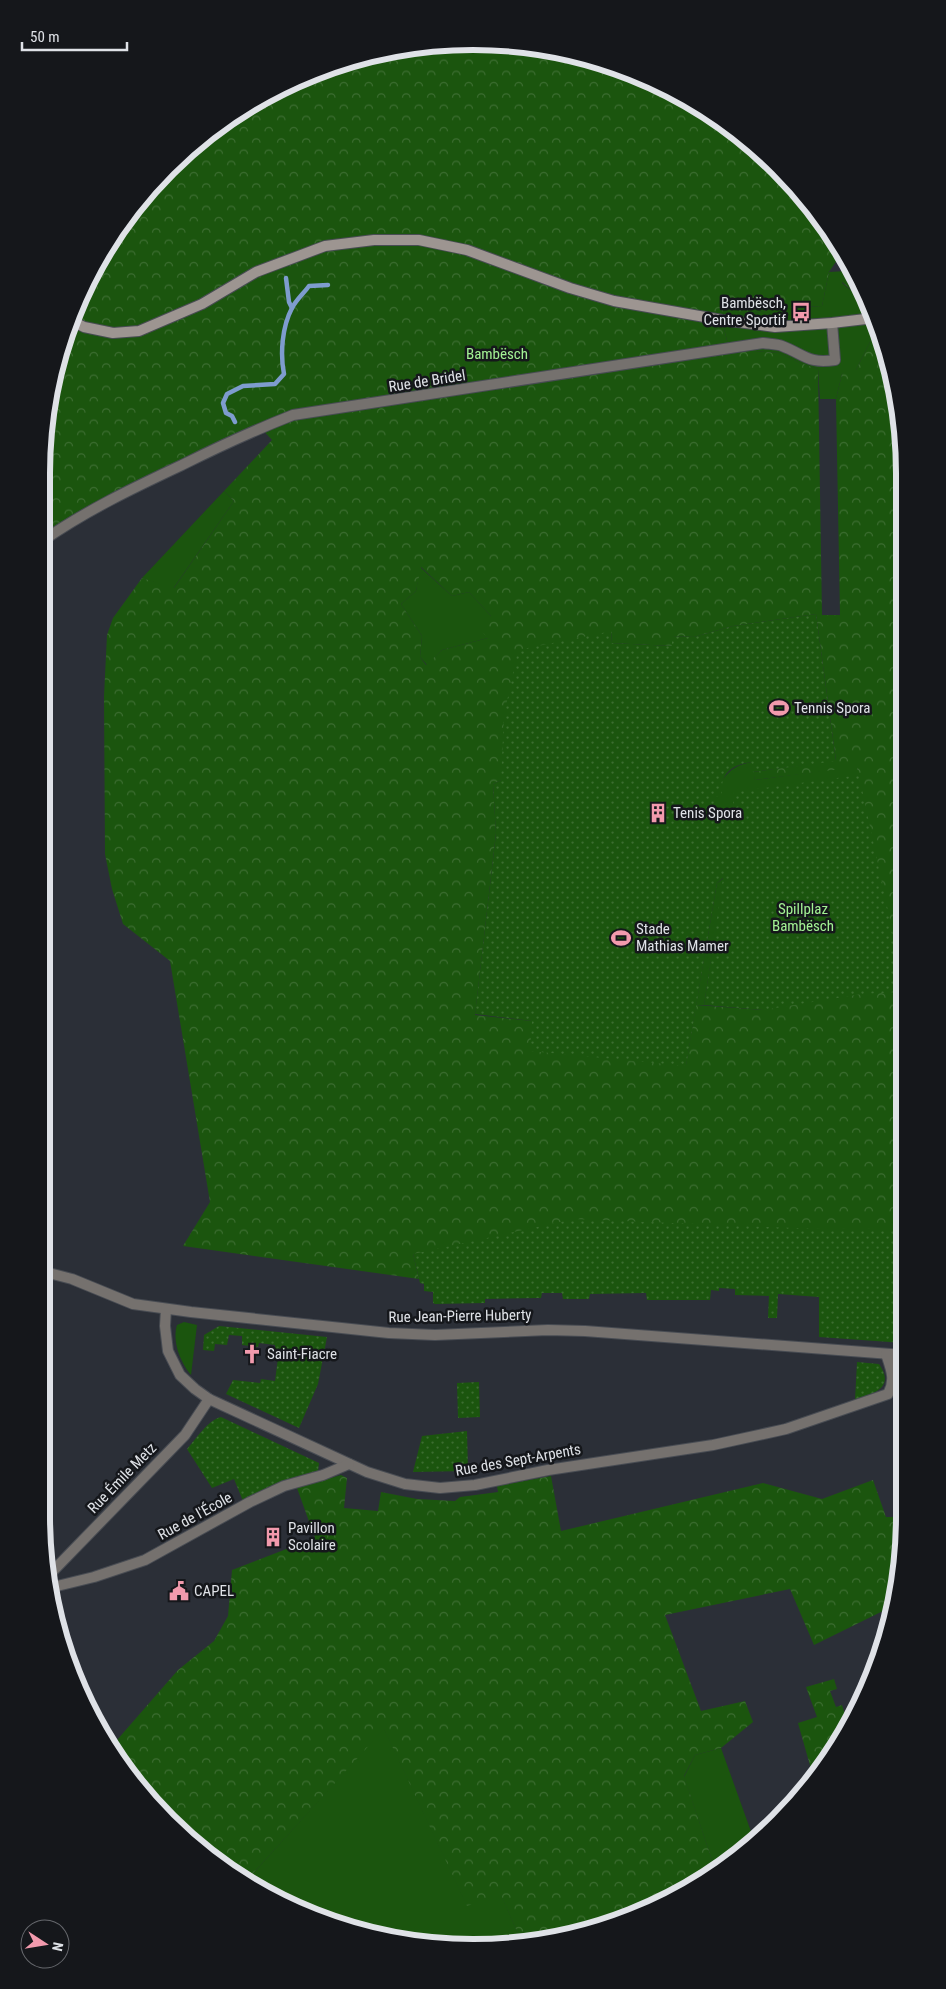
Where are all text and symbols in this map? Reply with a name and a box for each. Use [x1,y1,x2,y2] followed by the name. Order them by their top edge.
[22,20,128,52] scale bar
[30,28,60,46] text: 50 m
[704,294,786,329] place label: Bambësch, Centre Sportif
[790,301,812,323] bus stop icon: Bambësch, Centre Sportif
[466,345,528,363] park label: Bambësch
[387,366,467,396] street label: Rue de Bridel
[768,697,790,719] sports icon: Tennis Spora
[794,699,871,717] place label: Tennis Spora
[647,802,669,824] building icon: Tenis Spora
[673,804,742,822] place label: Tenis Spora
[772,900,834,935] park label: Spillplaz Bambësch
[636,920,729,955] place label: Stade Mathias Mamer
[610,927,632,949] sports icon: Stade Mathias Mamer
[388,1306,532,1326] street label: Rue Jean-Pierre Huberty
[241,1343,263,1365] church icon: Saint-Fiacre
[267,1345,337,1363] place label: Saint-Fiacre
[84,1439,160,1517] street label: Rue Émile Metz
[454,1440,582,1480] street label: Rue des Sept-Arpents
[155,1488,235,1544] street label: Rue de l'École
[288,1519,336,1554] place label: Pavillon Scolaire
[262,1526,284,1548] building icon: Pavillon Scolaire
[168,1580,190,1602] public building icon: CAPEL
[194,1582,234,1600] place label: CAPEL
[20,1919,70,1969] north arrow
[49,1941,66,1953] text: N

